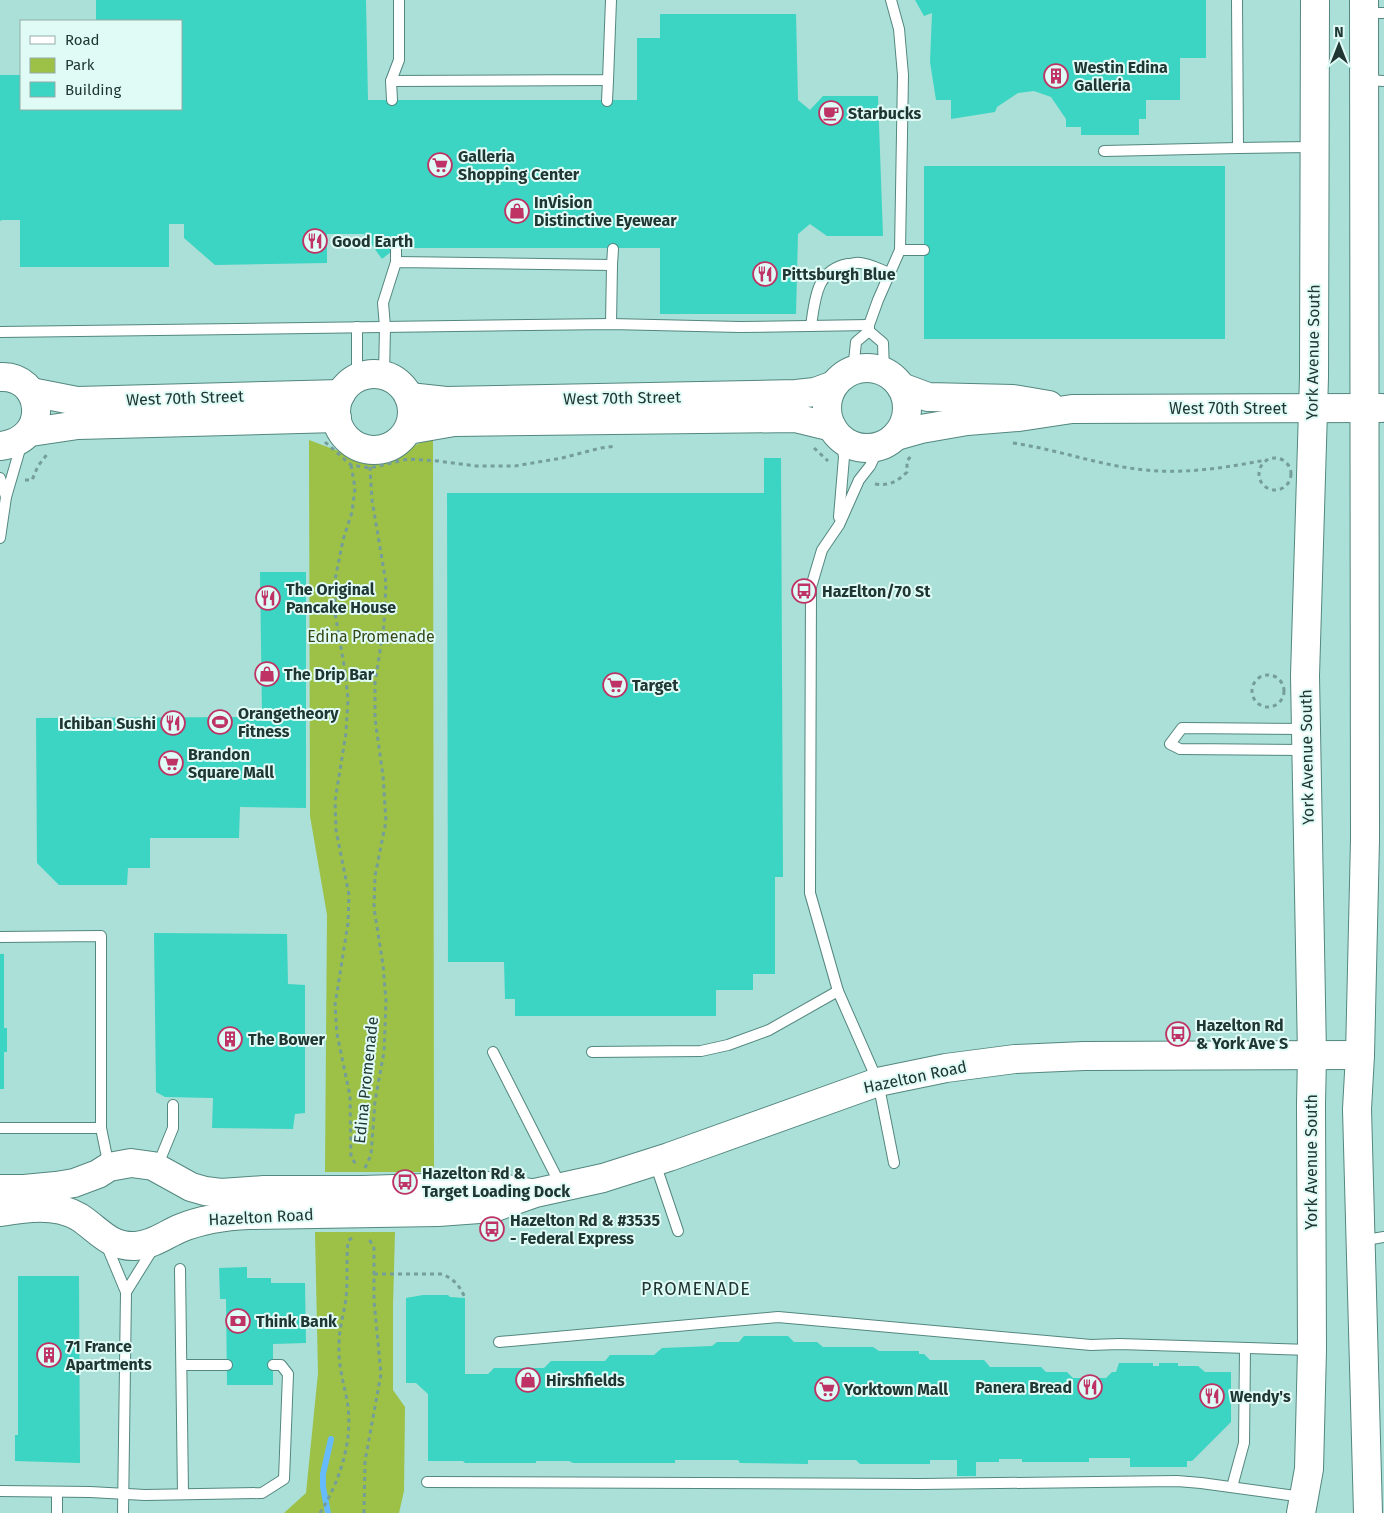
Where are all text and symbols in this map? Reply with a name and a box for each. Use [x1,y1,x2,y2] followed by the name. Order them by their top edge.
[20,20,182,110] legend
[1314,20,1364,70] north arrow
[1334,24,1344,41] text: N
[65,31,100,49] text: Road
[65,56,95,74] text: Park
[1074,58,1168,95] place label: Westin Edina Galleria
[1043,63,1069,89] building icon: Westin Edina Galleria
[65,81,121,99] text: Building
[818,100,844,126] cafe icon: Starbucks
[848,104,921,123] place label: Starbucks
[458,147,580,184] place label: Galleria Shopping Center
[427,152,453,178] supermarket icon: Galleria Shopping Center
[534,193,677,230] place label: InVision Distinctive Eyewear
[504,198,530,224] shop icon: InVision Distinctive Eyewear
[302,228,328,254] restaurant icon: Good Earth
[332,232,413,251] place label: Good Earth
[752,261,778,287] restaurant icon: Pittsburgh Blue
[782,265,896,284] place label: Pittsburgh Blue
[1302,284,1324,420] street label: York Avenue South
[126,386,244,410] street label: West 70th Street
[563,387,681,409] street label: West 70th Street
[1169,399,1287,418] street label: West 70th Street
[791,578,817,604] bus stop icon: HazElton/70 St
[286,580,396,617] place label: The Original Pancake House
[822,582,931,601] place label: HazElton/70 St
[255,585,281,611] restaurant icon: The Original Pancake House
[307,627,435,646] park label: Edina Promenade
[254,661,280,687] shop icon: The Drip Bar
[284,665,375,684] place label: The Drip Bar
[602,672,628,698] supermarket icon: Target
[632,676,679,695] place label: Target
[1296,689,1318,825] street label: York Avenue South
[238,704,339,741] place label: Orangetheory Fitness
[207,709,233,735] sports icon: Orangetheory Fitness
[160,710,186,736] restaurant icon: Ichiban Sushi
[59,714,156,733] place label: Ichiban Sushi
[188,745,274,782] place label: Brandon Square Mall
[158,750,184,776] supermarket icon: Brandon Square Mall
[350,1016,382,1144] street label: Edina Promenade
[1196,1016,1288,1053] place label: Hazelton Rd & York Ave S
[1165,1021,1191,1047] bus stop icon: Hazelton Rd & York Ave S
[217,1026,243,1052] building icon: The Bower
[248,1030,326,1049] place label: The Bower
[862,1057,968,1097] street label: Hazelton Road
[1302,1094,1321,1230] street label: York Avenue South
[422,1164,570,1201] place label: Hazelton Rd & Target Loading Dock
[392,1169,418,1195] bus stop icon: Hazelton Rd & Target Loading Dock
[208,1205,314,1229] street label: Hazelton Road
[510,1211,660,1248] place label: Hazelton Rd & #3535 - Federal Express
[479,1216,505,1242] bus stop icon: Hazelton Rd & #3535 - Federal Express
[641,1278,751,1300] district label: PROMENADE
[225,1308,251,1334] bank icon: Think Bank
[256,1312,337,1331] place label: Think Bank
[65,1337,152,1374] place label: 71 France Apartments
[36,1342,62,1368] building icon: 71 France Apartments
[515,1367,541,1393] shop icon: Hirshfields
[546,1371,625,1390] place label: Hirshfields
[1077,1374,1103,1400] restaurant icon: Panera Bread
[814,1376,840,1402] supermarket icon: Yorktown Mall
[975,1378,1072,1397] place label: Panera Bread
[843,1380,948,1399] place label: Yorktown Mall
[1199,1383,1225,1409] restaurant icon: Wendy's
[1230,1387,1291,1406] place label: Wendy's

